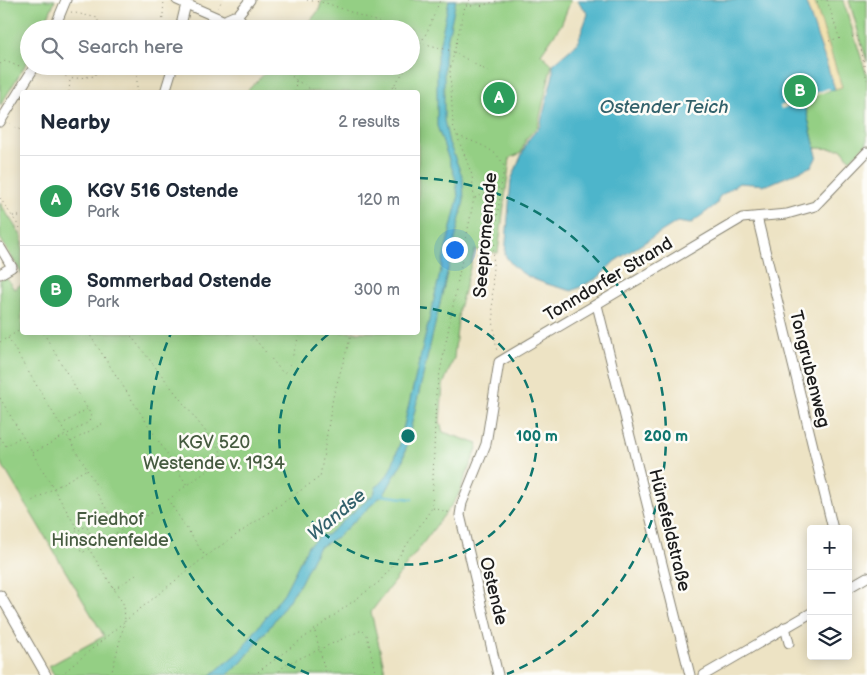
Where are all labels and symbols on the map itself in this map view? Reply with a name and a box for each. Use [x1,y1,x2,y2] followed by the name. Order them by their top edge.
[784,72,816,110] pin: B
[483,79,515,117] pin: A
[599,96,729,119] water label: Ostender Teich
[470,171,501,299] street label: Seepromenade
[540,233,676,326] street label: Tonndorfer Strand
[442,237,468,263] your location
[785,308,834,430] street label: Tongrubenweg
[399,427,417,445] centre of rings
[516,427,558,446] text: 100 m
[644,427,688,446] text: 200 m
[143,432,285,474] park label: KGV 520 Westende v. 1934
[644,467,695,594] street label: Hünefeldstraße
[303,484,371,546] water label: Wandse
[51,509,169,551] park label: Friedhof Hinschenfelde
[475,555,512,628] street label: Ostende

